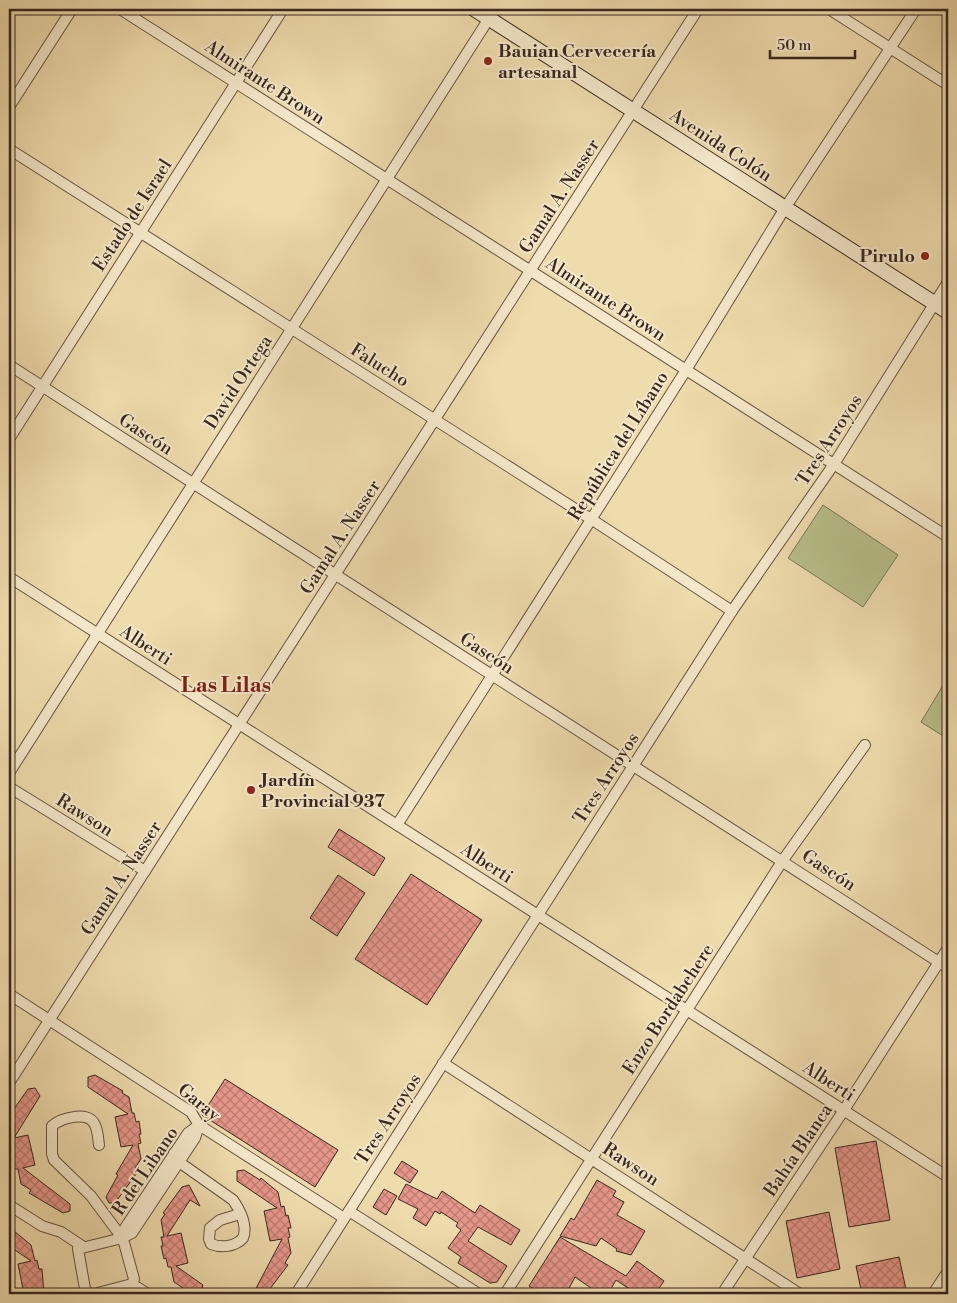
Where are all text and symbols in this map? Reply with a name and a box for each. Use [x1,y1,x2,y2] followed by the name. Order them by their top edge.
[770,28,854,60] scale bar
[199,34,330,130] street label: Almirante Brown
[777,36,811,55] text: 50 m
[498,40,656,84] place label: Bauian Cervecería artesanal
[482,55,494,67] marker: Bauian Cervecería artesanal
[664,103,777,187] street label: Avenida Colón
[514,135,605,258] street label: Gamal A. Nasser
[88,154,178,276] street label: Estado de Israel
[860,245,915,268] place label: Pirulo
[919,250,931,262] marker: Pirulo
[540,251,671,347] street label: Almirante Brown
[199,330,278,434] street label: David Ortega
[346,338,413,392] street label: Falucho
[563,367,674,525] street label: República del Líbano
[791,390,868,490] street label: Tres Arroyos
[114,408,177,461] street label: Gascón
[295,476,386,599] street label: Gamal A. Nasser
[114,620,176,671] street label: Alberti
[455,627,518,680] street label: Gascón
[181,672,271,699] district label: Las Lilas
[568,728,645,828] street label: Tres Arroyos
[258,769,385,813] place label: Jardín Provincial 937
[245,784,257,796] marker: Jardín Provincial 937
[52,789,118,842] street label: Rawson
[76,817,167,940] street label: Gamal A. Nasser
[455,838,517,889] street label: Alberti
[797,844,860,897] street label: Gascón
[618,940,719,1079] street label: Enzo Bordabehere
[797,1056,859,1107] street label: Alberti
[350,1069,427,1169] street label: Tres Arroyos
[173,1078,225,1127] street label: Garay
[758,1099,838,1202] street label: Bahía Blanca
[107,1122,184,1220] street label: R del Libano
[598,1138,664,1191] street label: Rawson

